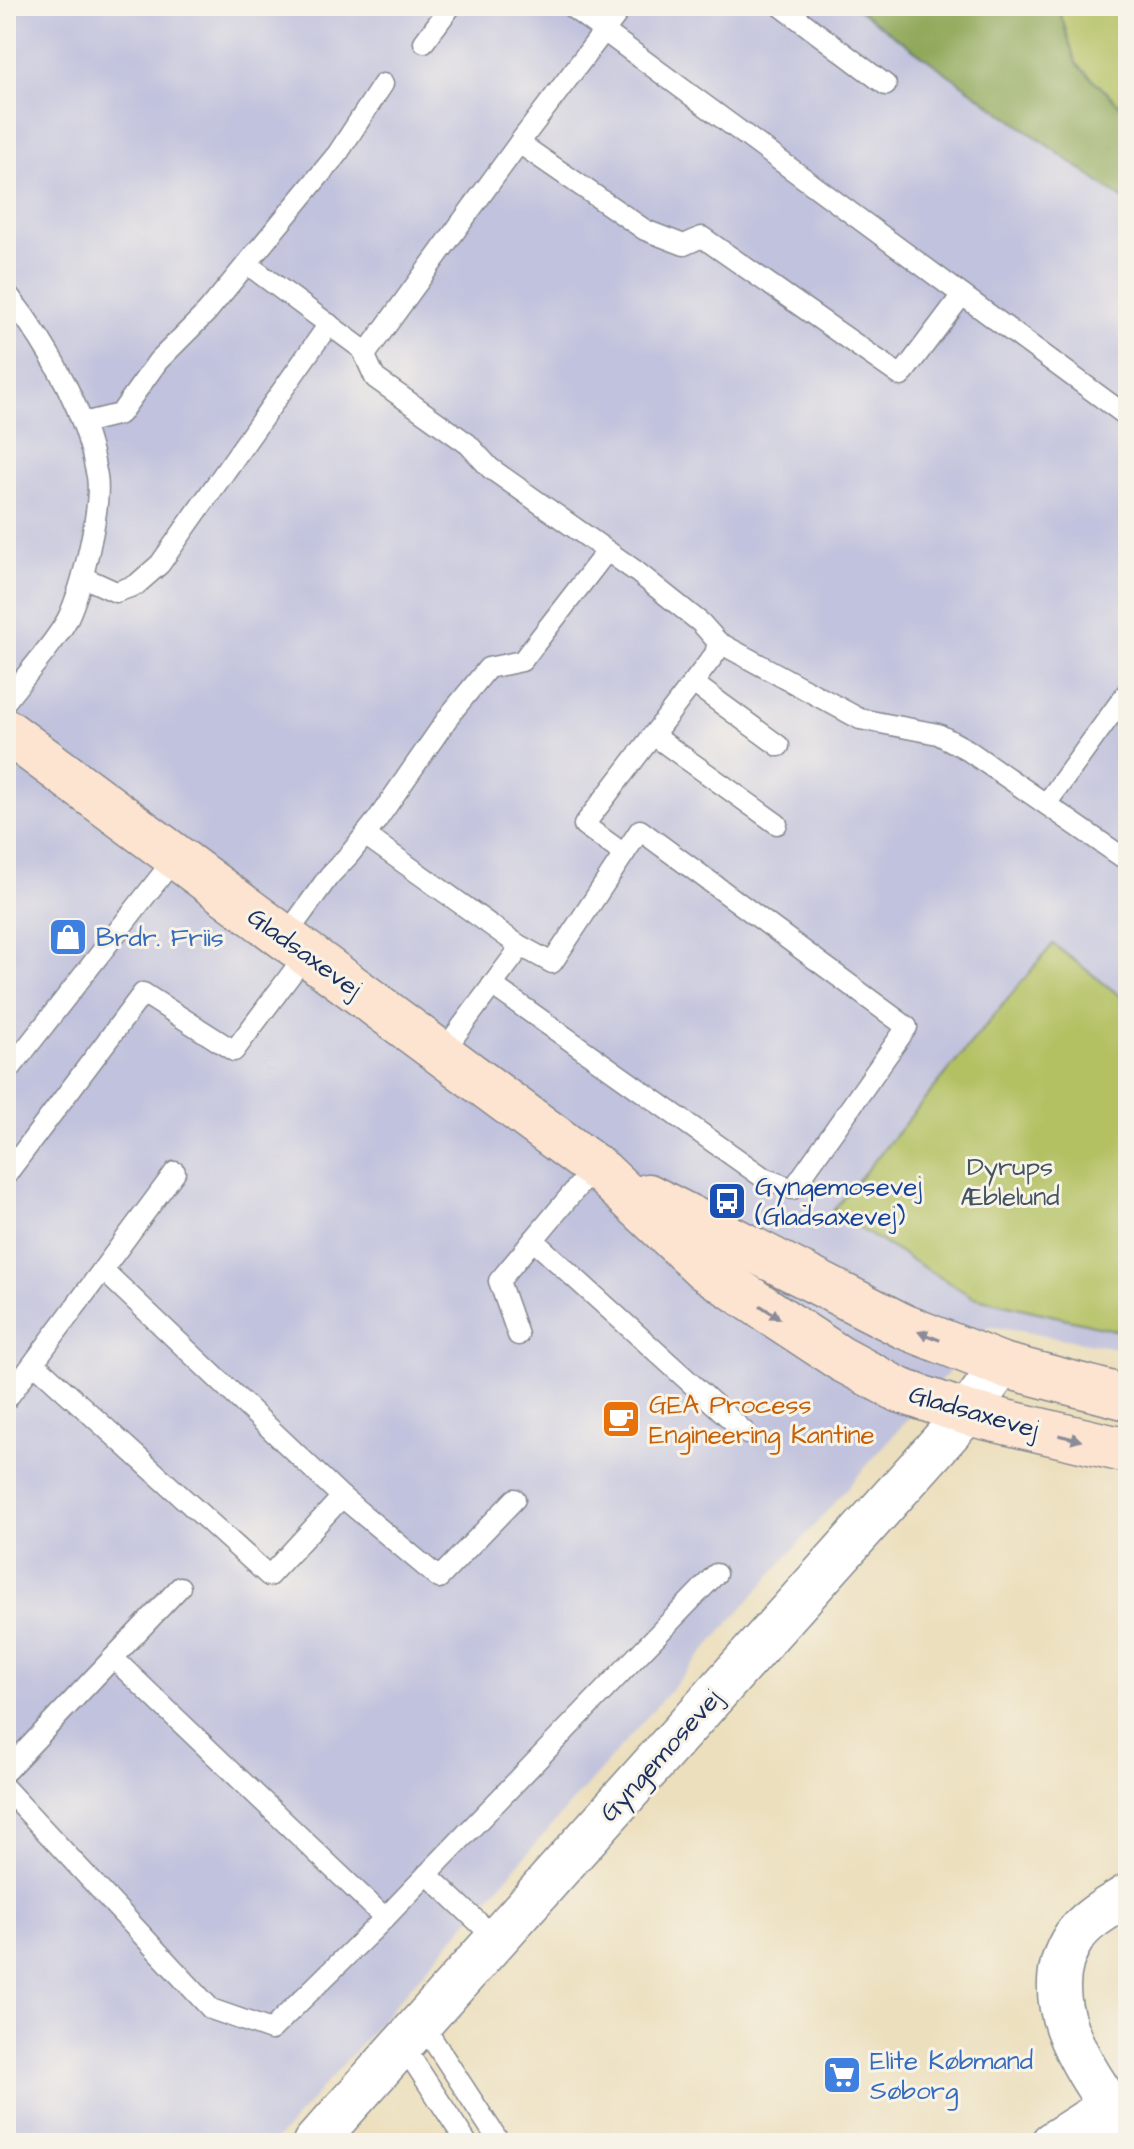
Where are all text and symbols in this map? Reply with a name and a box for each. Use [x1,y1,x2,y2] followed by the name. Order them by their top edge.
[240,899,369,1007] street label: Gladsaxevej
[47,916,89,958] shop icon: Brdr. Friis
[96,920,224,956] place label: Brdr. Friis
[960,1149,1060,1215] park label: Dyrups Æblelund
[755,1169,922,1235] place label: Gyngemosevej (Gladsaxevej)
[706,1180,748,1222] bus stop icon: Gyngemosevej (Gladsaxevej)
[759,1304,781,1318] one-way arrow
[917,1329,941,1342] one-way arrow
[905,1376,1043,1448] street label: Gladsaxevej
[649,1387,874,1455] place label: GEA Process Engineering Kantine
[600,1398,642,1440] cafe icon: GEA Process Engineering Kantine
[1058,1432,1083,1445] one-way arrow
[592,1681,732,1831] street label: Gyngemosevej
[870,2043,1033,2111] place label: Elite Købmand Søborg
[821,2054,863,2096] supermarket icon: Elite Købmand Søborg

